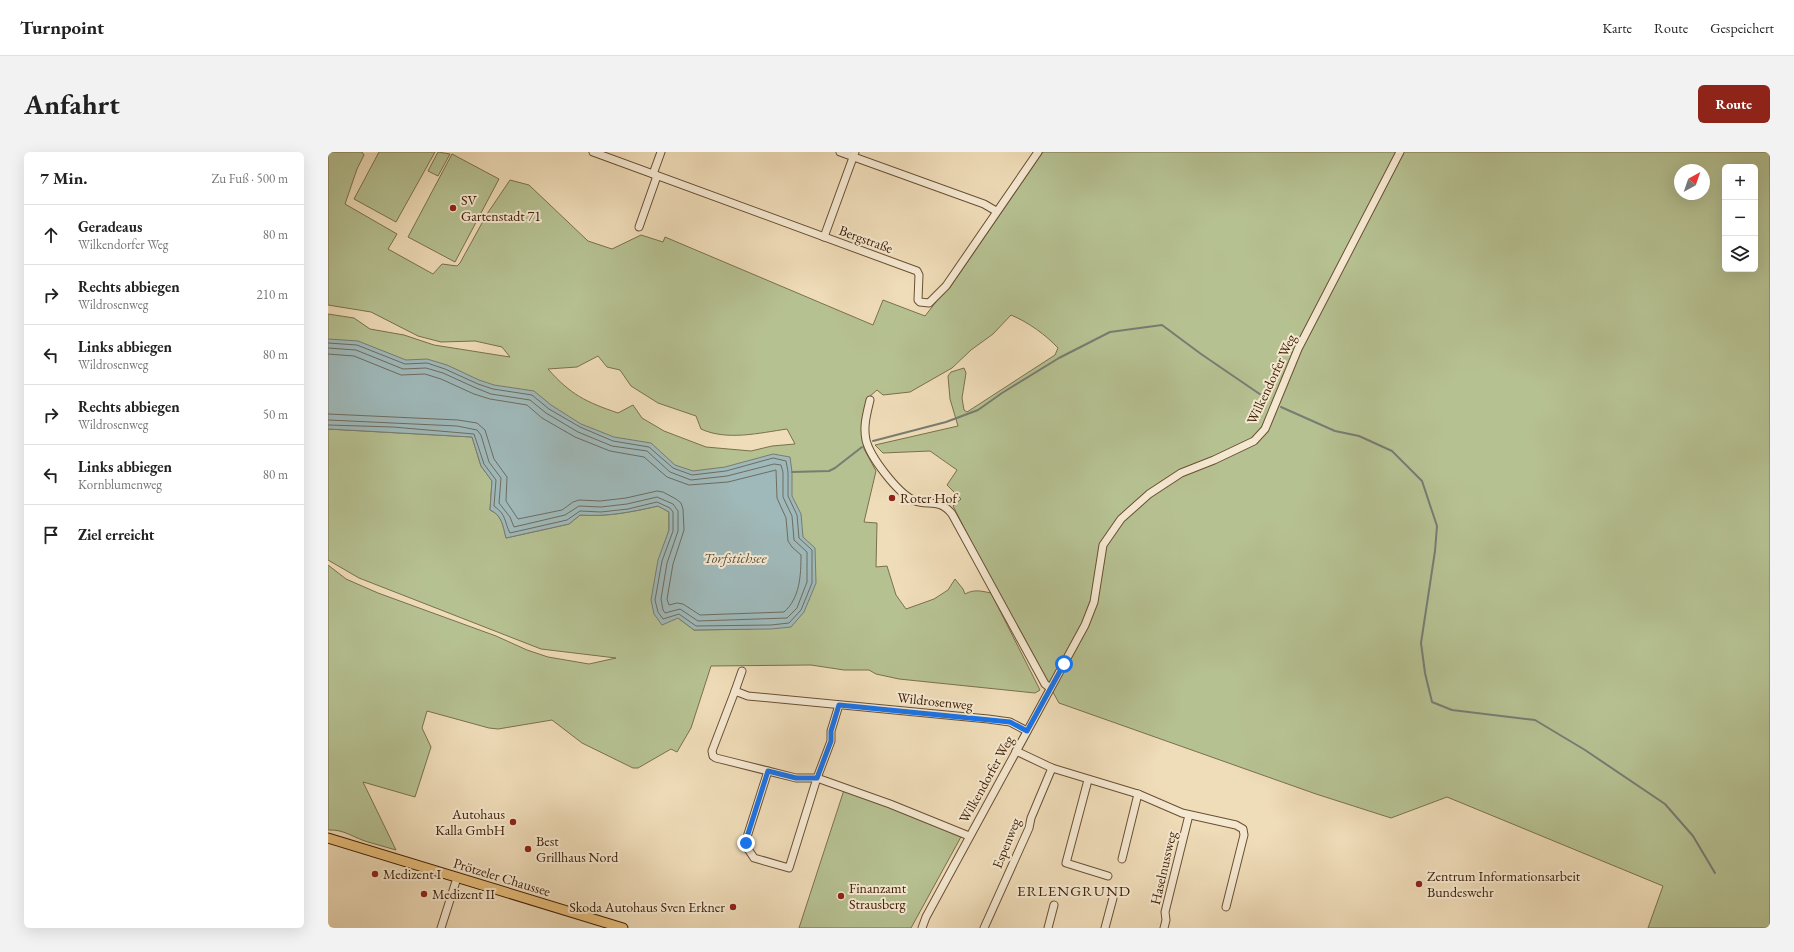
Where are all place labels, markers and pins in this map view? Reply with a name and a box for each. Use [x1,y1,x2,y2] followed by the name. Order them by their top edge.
[461,191,541,225] place label: SV Gartenstadt 71
[448,203,458,213] marker: SV Gartenstadt 71
[900,489,959,507] place label: Roter Hof
[887,493,897,503] marker: Roter Hof
[435,805,505,839] place label: Autohaus Kalla GmbH
[508,817,518,827] marker: Autohaus Kalla GmbH
[536,832,619,866] place label: Best Grillhaus Nord
[523,844,533,854] marker: Best Grillhaus Nord
[383,865,441,883] place label: Medizent I
[1427,867,1581,901] place label: Zentrum Informationsarbeit Bundeswehr
[370,869,380,879] marker: Medizent I
[849,879,907,913] place label: Finanzamt Strausberg
[1414,879,1424,889] marker: Zentrum Informationsarbeit Bundeswehr
[432,885,495,903] place label: Medizent II
[419,889,429,899] marker: Medizent II
[836,891,846,901] marker: Finanzamt Strausberg
[569,898,725,916] place label: Skoda Autohaus Sven Erkner
[728,902,738,912] marker: Skoda Autohaus Sven Erkner

